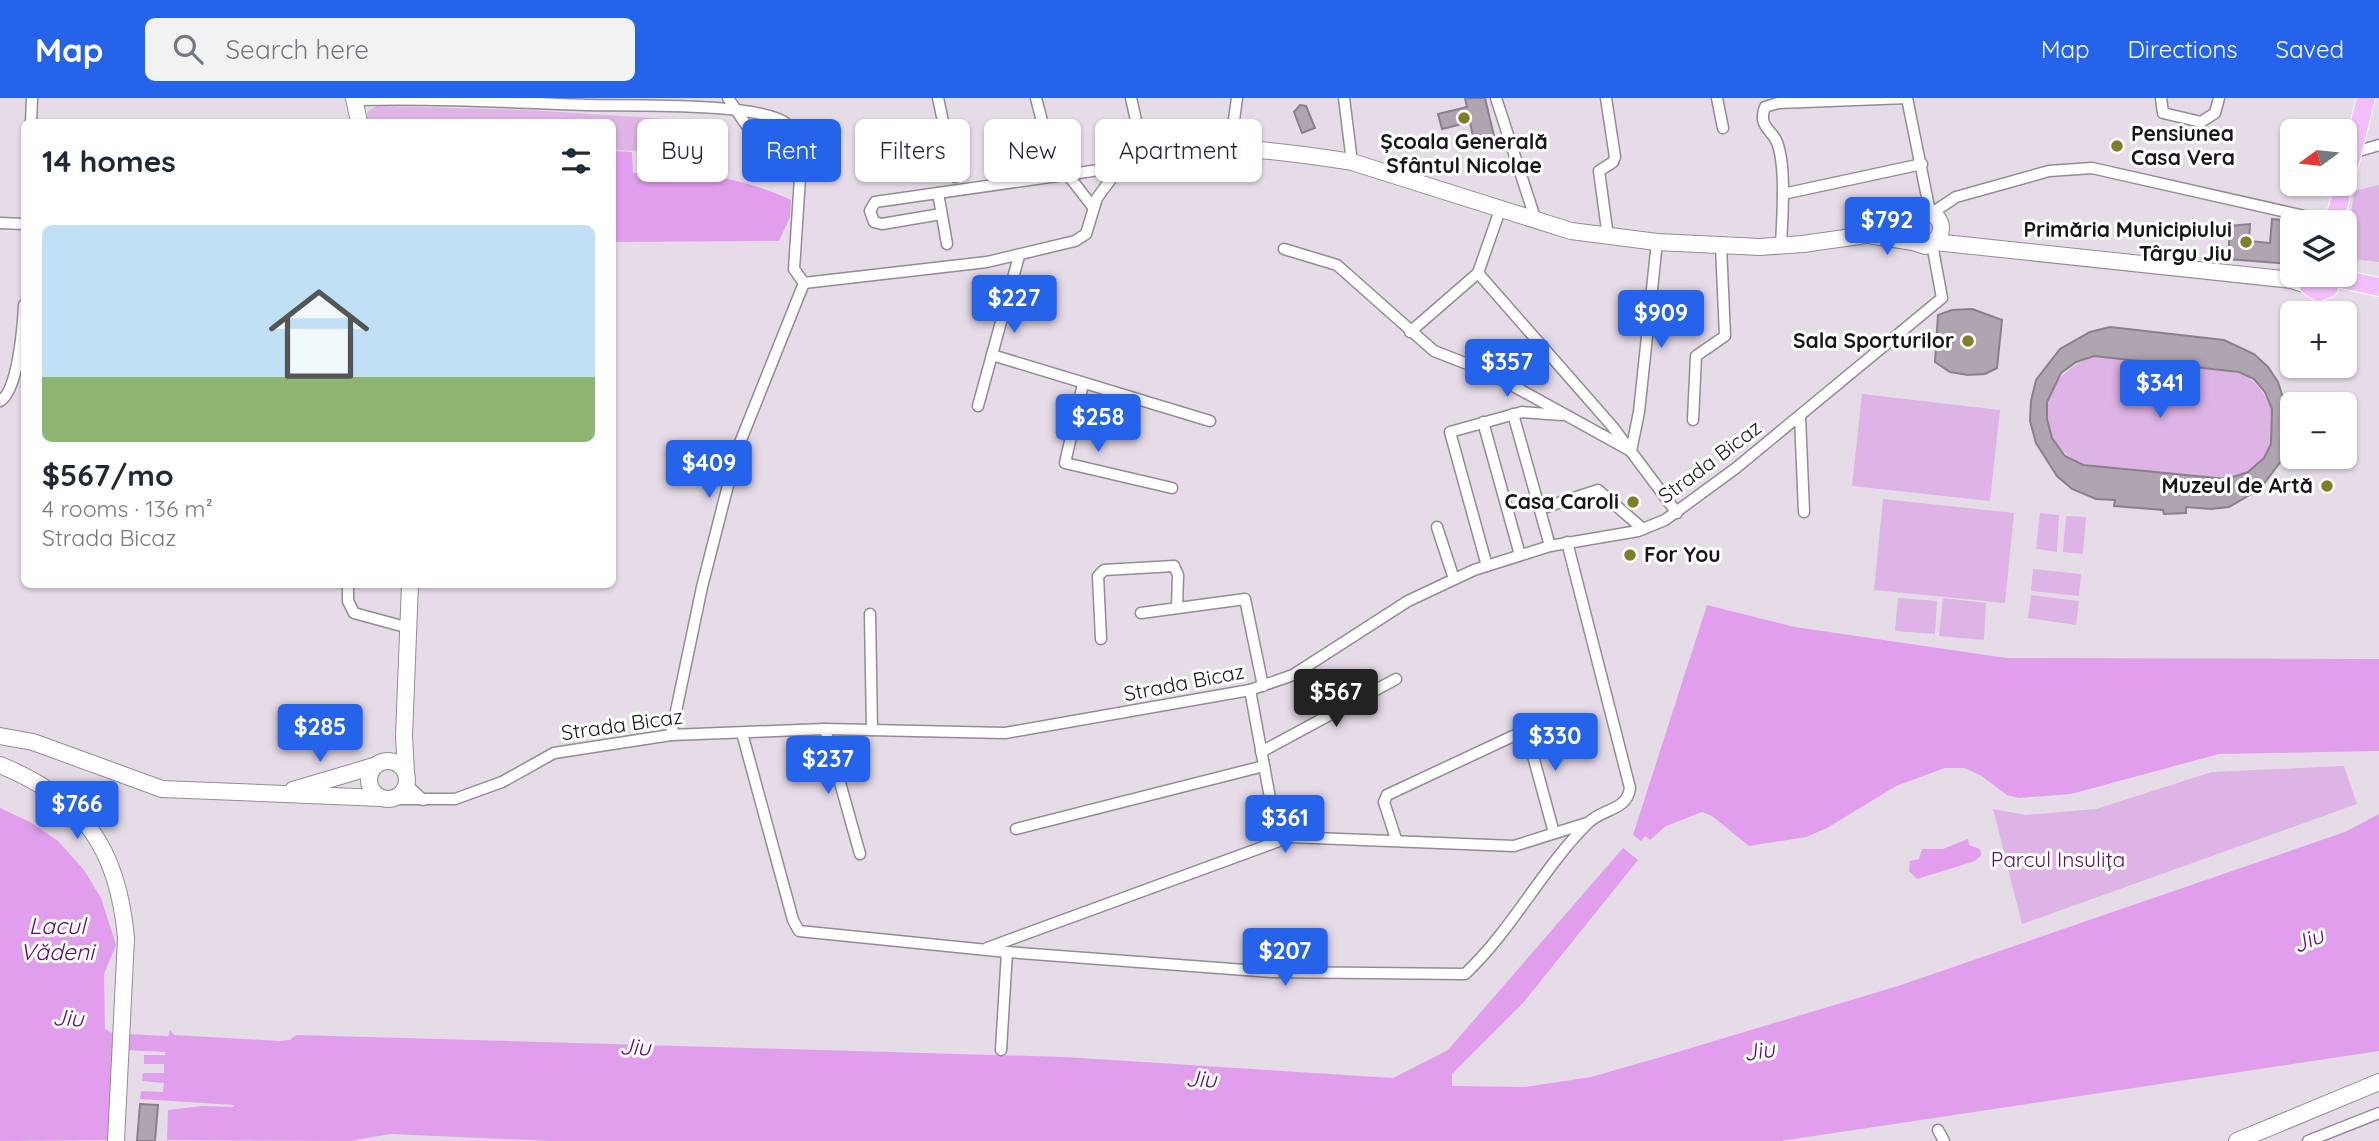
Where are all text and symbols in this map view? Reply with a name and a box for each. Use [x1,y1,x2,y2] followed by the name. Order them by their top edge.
[145,18,635,81] search box
[35,29,103,70] text: Map
[169,30,207,68] icon: search
[225,33,369,66] text: Search here
[2041,34,2090,64] text: Map
[2128,34,2238,64] text: Directions
[2276,34,2344,64] text: Saved
[1456,110,1472,126] marker: Școala Generală Sfântul Nicolae
[637,119,728,182] chip: Buy
[742,119,841,182] chip: Rent
[855,119,970,182] chip: Filters
[984,119,1081,182] chip: New
[1095,119,1262,182] chip: Apartment
[2280,119,2357,196] north arrow
[2280,119,2357,469] map controls
[2131,120,2235,170] place label: Pensiunea Casa Vera
[1380,128,1548,178] place label: Școala Generală Sfântul Nicolae
[2109,138,2125,154] marker: Pensiunea Casa Vera
[42,142,176,180] text: 14 homes
[557,142,595,180] icon: filters
[1846,198,1928,257] pin: $792
[1861,205,1913,234] text: $792
[2280,210,2357,287] button: layers
[2023,216,2232,266] place label: Primăria Municipiului Târgu Jiu
[2238,234,2254,250] marker: Primăria Municipiului Târgu Jiu
[256,271,382,397] icon: home
[973,275,1055,335] pin: $227
[988,283,1040,312] text: $227
[1620,290,1702,350] pin: $909
[1634,298,1688,327] text: $909
[2280,301,2357,378] button: +
[1793,327,1954,353] place label: Sala Sporturilor
[1960,333,1976,349] marker: Sala Sporturilor
[1466,340,1548,399] pin: $357
[1481,347,1533,376] text: $357
[2119,360,2201,420] pin: $341
[2136,368,2184,397] text: $341
[2280,392,2357,469] button: −
[1057,394,1139,454] pin: $258
[1072,402,1124,431] text: $258
[1653,414,1766,508] street label: Strada Bicaz
[668,440,750,500] pin: $409
[682,448,736,477] text: $409
[42,456,174,494] text: $567/mo
[2161,472,2313,498] place label: Muzeul de Artă
[2319,478,2335,494] marker: Muzeul de Artă
[1505,488,1619,514] place label: Casa Caroli
[42,494,213,523] text: 4 rooms · 136 m²
[1625,494,1641,510] marker: Casa Caroli
[42,523,176,552] text: Strada Bicaz
[1644,541,1721,567] place label: For You
[1622,547,1638,563] marker: For You
[1121,658,1246,706] street label: Strada Bicaz
[1295,670,1377,729] pin: $567
[1310,677,1362,706] text: $567
[559,703,684,745] street label: Strada Bicaz
[279,704,361,764] pin: $285
[294,712,346,741] text: $285
[1514,714,1596,773] pin: $330
[1529,721,1581,750] text: $330
[787,736,869,796] pin: $237
[802,744,854,773] text: $237
[36,782,118,841] pin: $766
[51,789,103,818] text: $766
[1244,796,1326,855] pin: $361
[1261,803,1309,832] text: $361
[1991,846,2125,872] park label: Parcul Insulița
[20,911,97,966] water label: Lacul Vădeni
[2288,919,2330,959] water label: Jiu
[1244,928,1326,988] pin: $207
[1259,936,1311,965] text: $207
[52,1002,86,1033] water label: Jiu
[619,1031,653,1062] water label: Jiu
[1741,1033,1778,1067] water label: Jiu
[1185,1063,1219,1094] water label: Jiu

